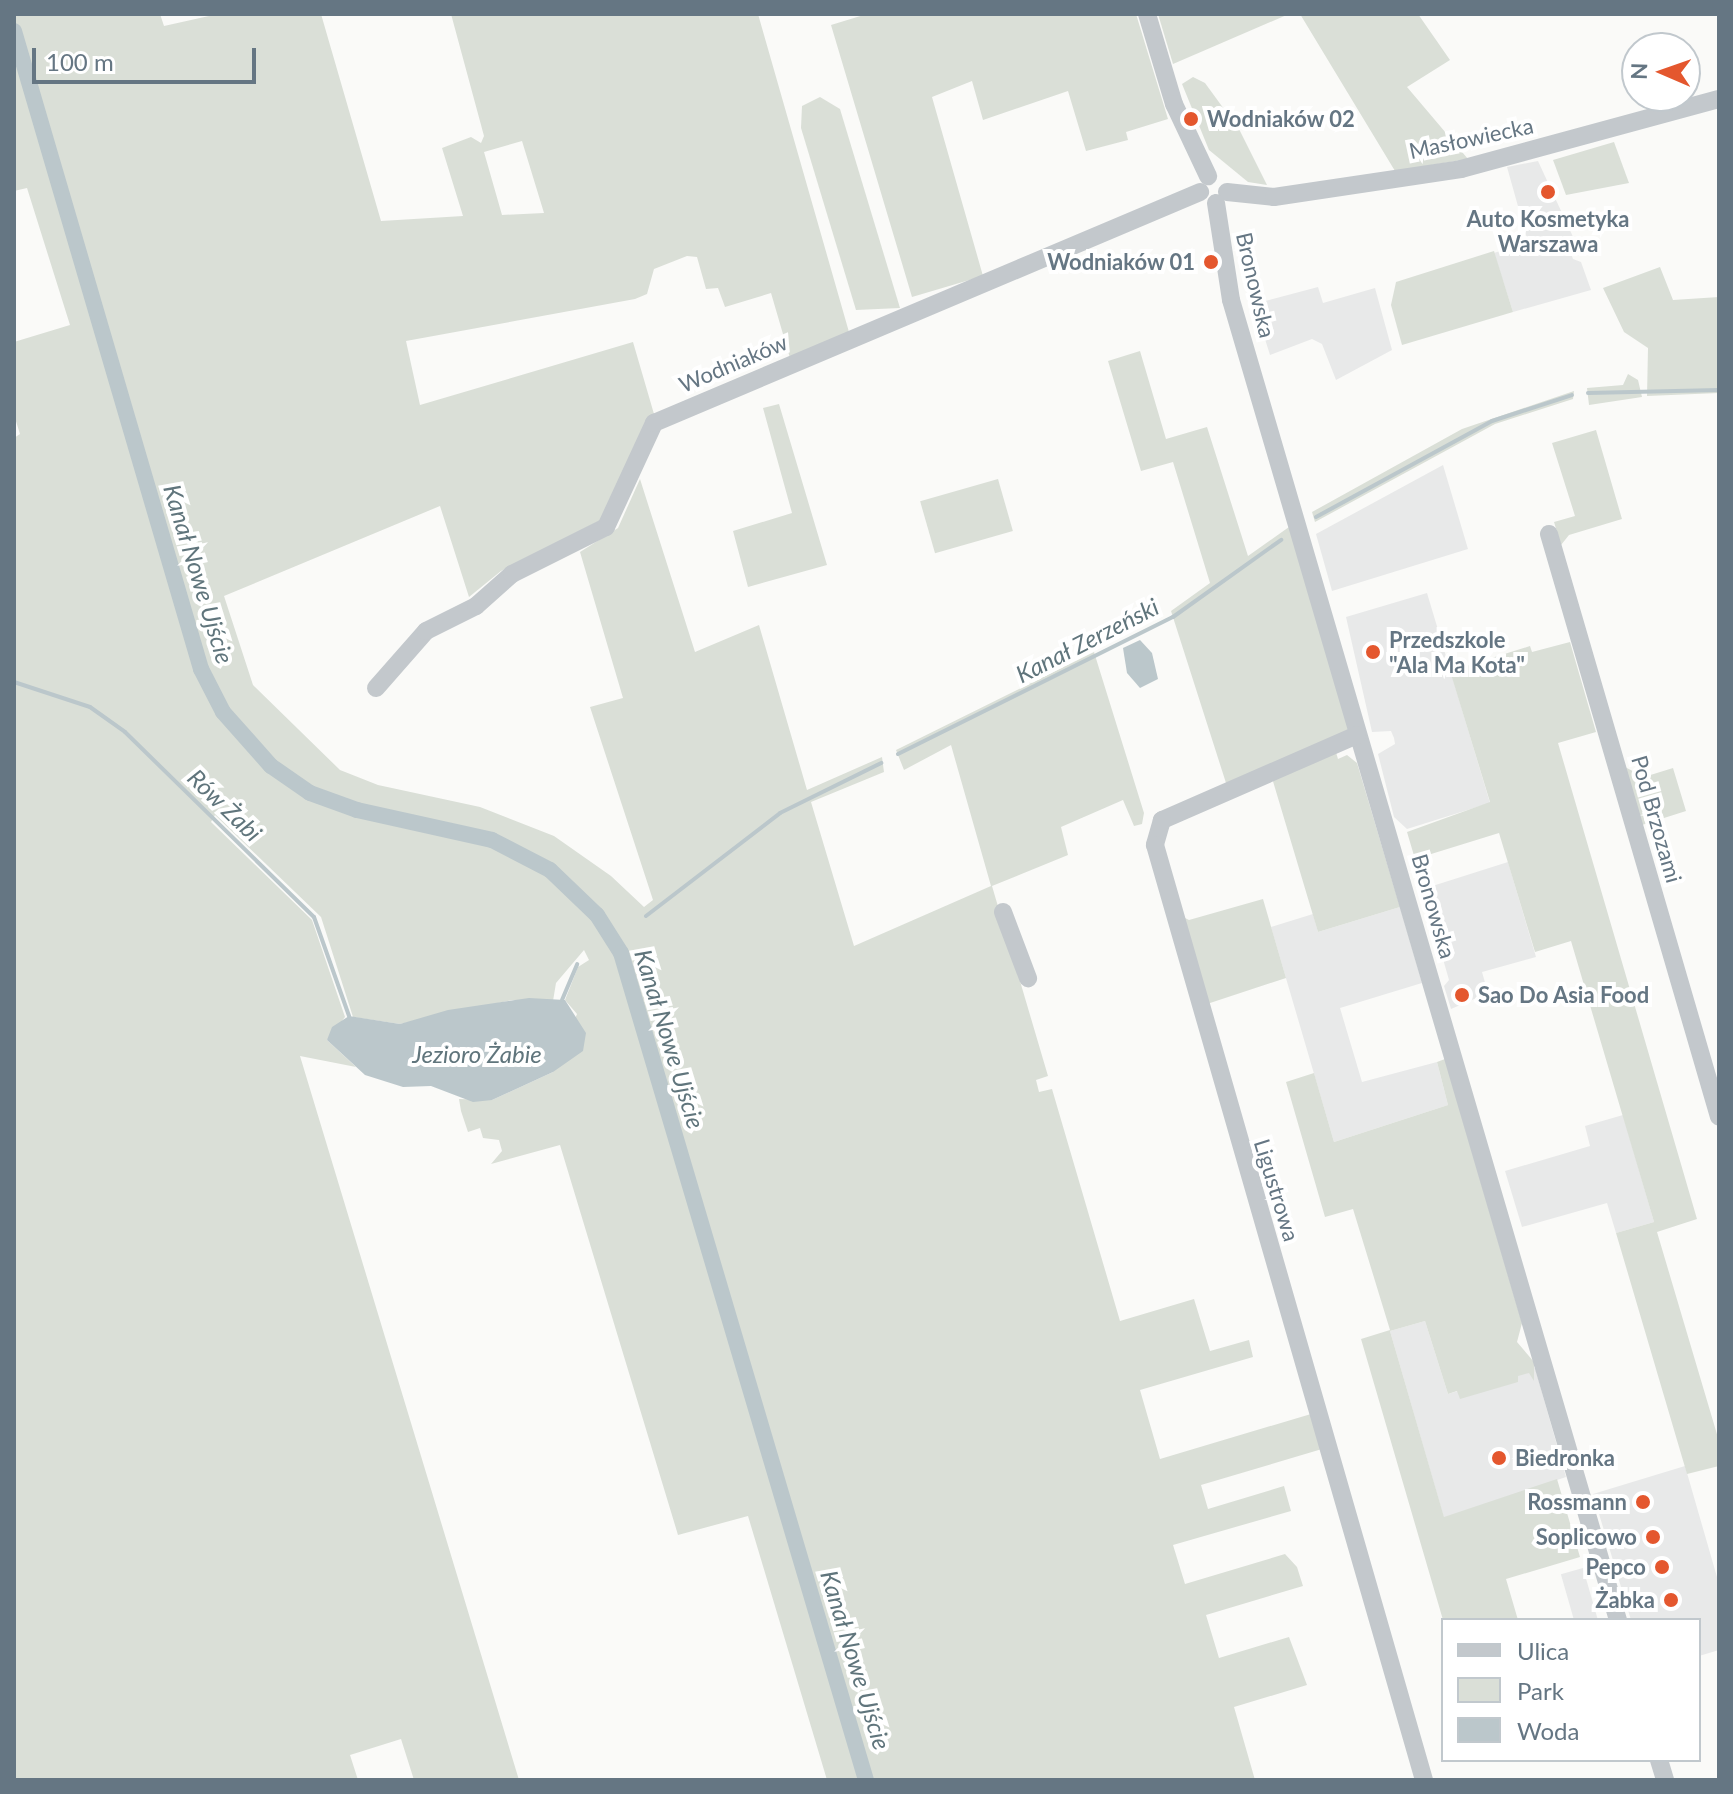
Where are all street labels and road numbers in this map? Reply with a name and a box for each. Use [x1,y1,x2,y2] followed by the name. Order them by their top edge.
[1406,112,1536,164] street label: Masłowiecka
[1231,230,1281,340] street label: Bronowska
[675,328,791,398] street label: Wodniaków
[1626,752,1688,886] street label: Pod Brzozami
[1407,851,1461,961] street label: Bronowska
[1249,1136,1305,1244] street label: Ligustrowa

